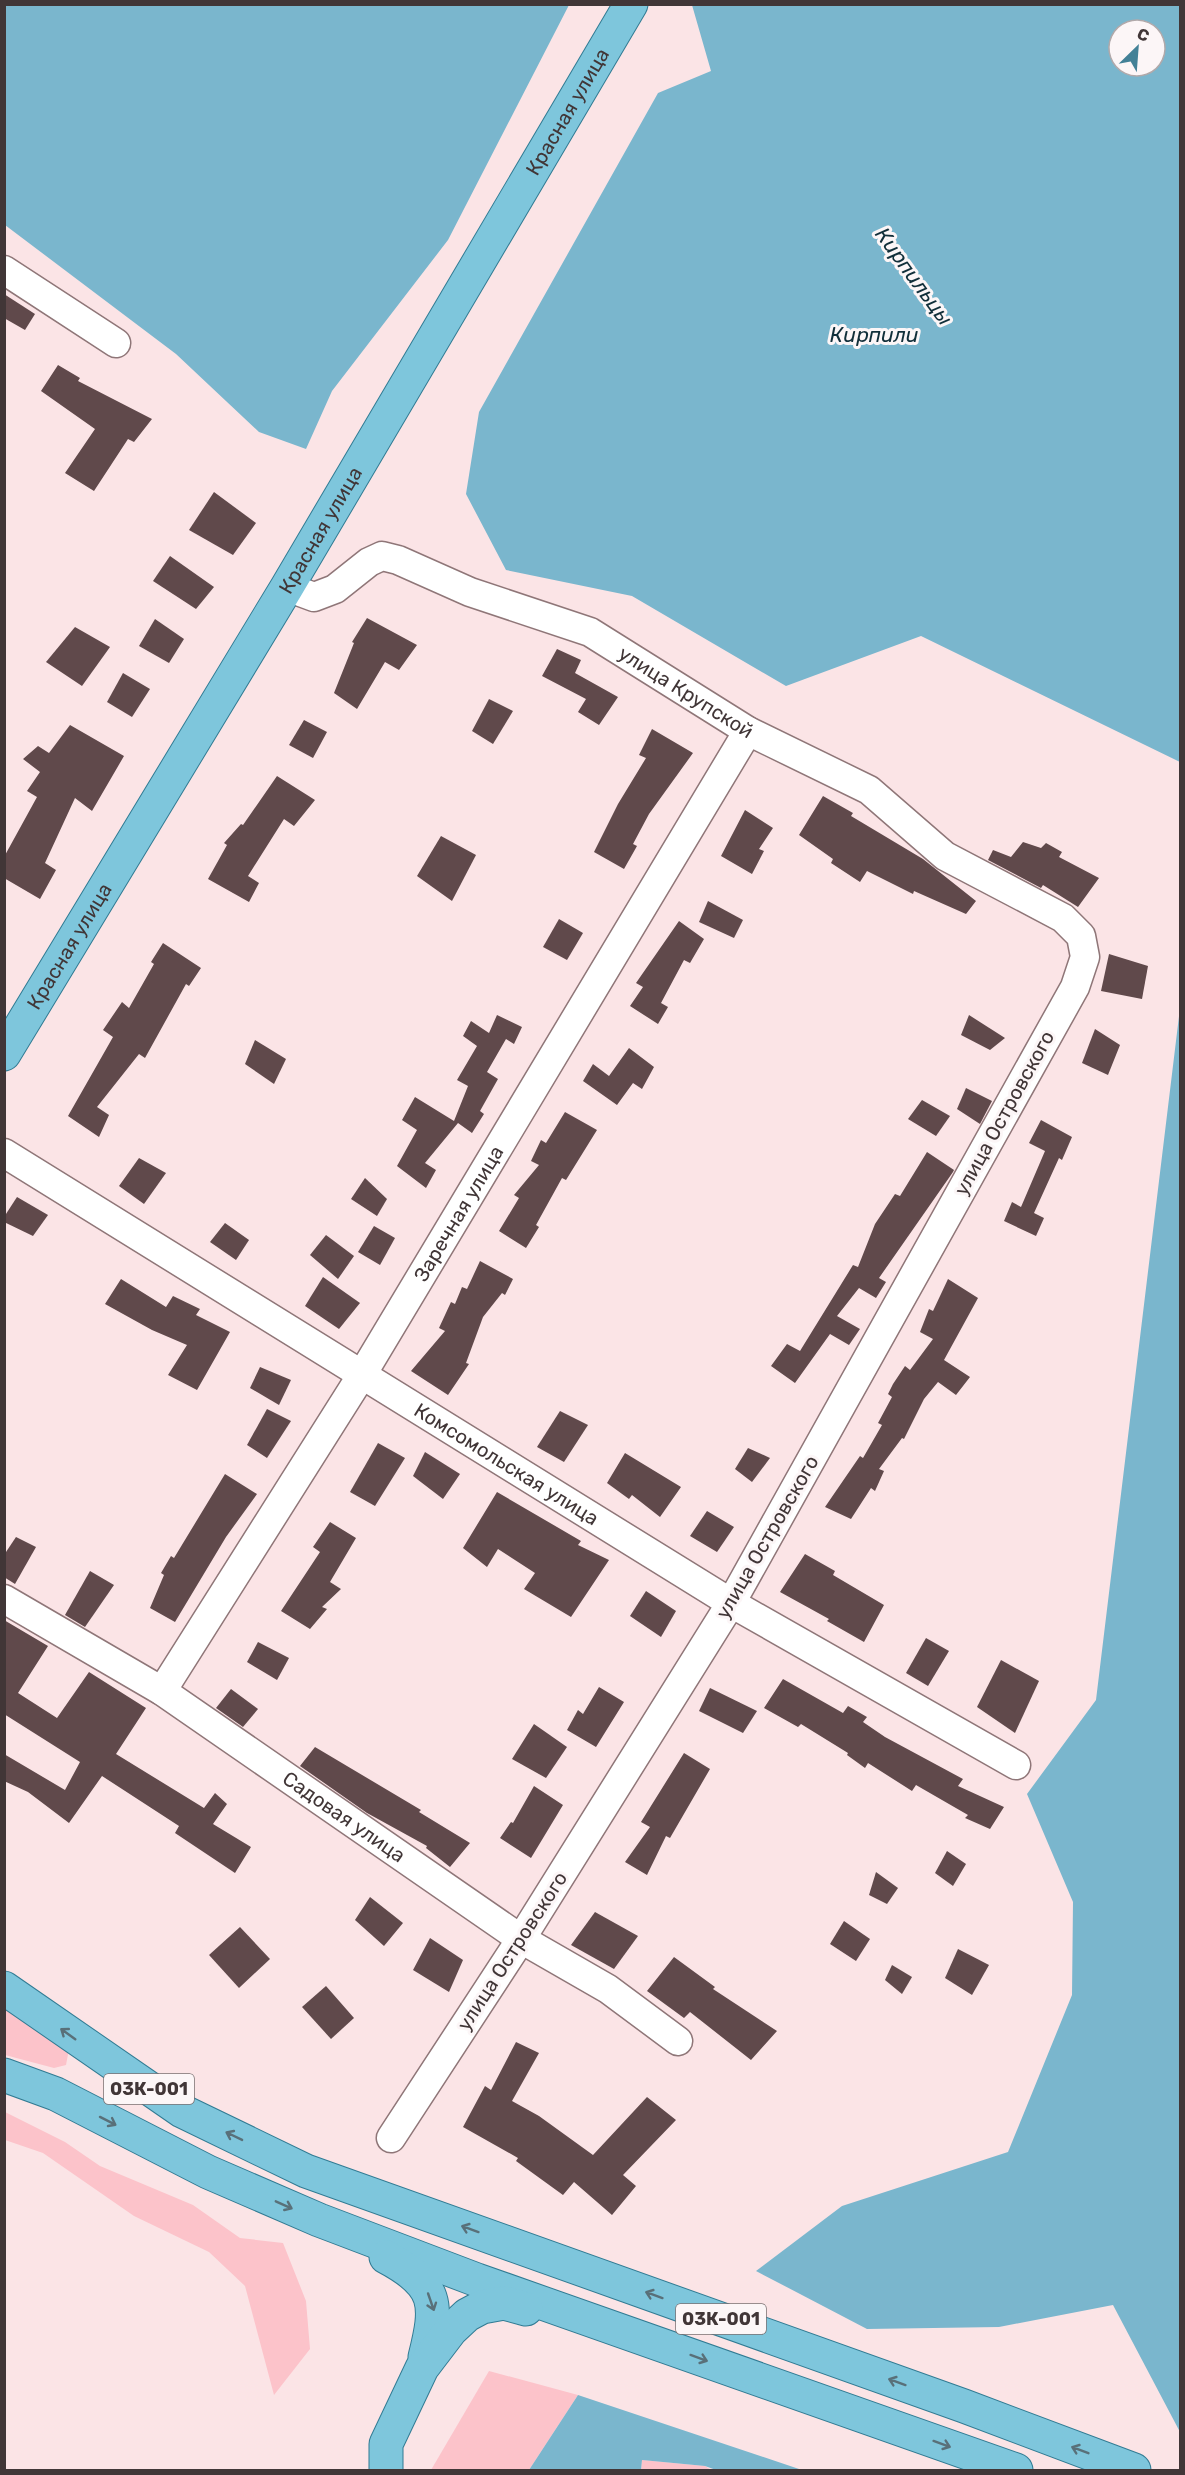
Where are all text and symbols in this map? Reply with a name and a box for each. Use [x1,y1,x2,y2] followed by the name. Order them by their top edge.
[1107,18,1167,78] north arrow
[1134,24,1152,46] text: С
[521,44,614,180] street label: Красная улица
[870,222,958,330] water label: Кирпильцы
[830,322,919,347] water label: Кирпили
[274,462,367,598] street label: Красная улица
[614,641,758,743] street label: улица Крупской
[22,879,117,1014] street label: Красная улица
[949,1026,1059,1200] street label: улица Островского
[409,1141,509,1286] street label: Заречная улица
[410,1398,603,1530] street label: Комсомольская улица
[710,1451,824,1623] street label: улица Островского
[278,1766,410,1867] street label: Садовая улица
[452,1867,572,2035] street label: улица Островского
[61,2028,77,2040] one-way arrow
[104,2074,194,2104] road number: 03К-001
[99,2115,116,2127] one-way arrow
[226,2130,243,2142] one-way arrow
[274,2200,292,2211] one-way arrow
[461,2223,480,2234] one-way arrow
[645,2288,664,2299] one-way arrow
[426,2292,437,2311] one-way arrow
[676,2304,766,2334] road number: 03К-001
[689,2353,708,2364] one-way arrow
[888,2375,907,2386] one-way arrow
[932,2440,951,2451] one-way arrow
[1071,2443,1089,2454] one-way arrow

